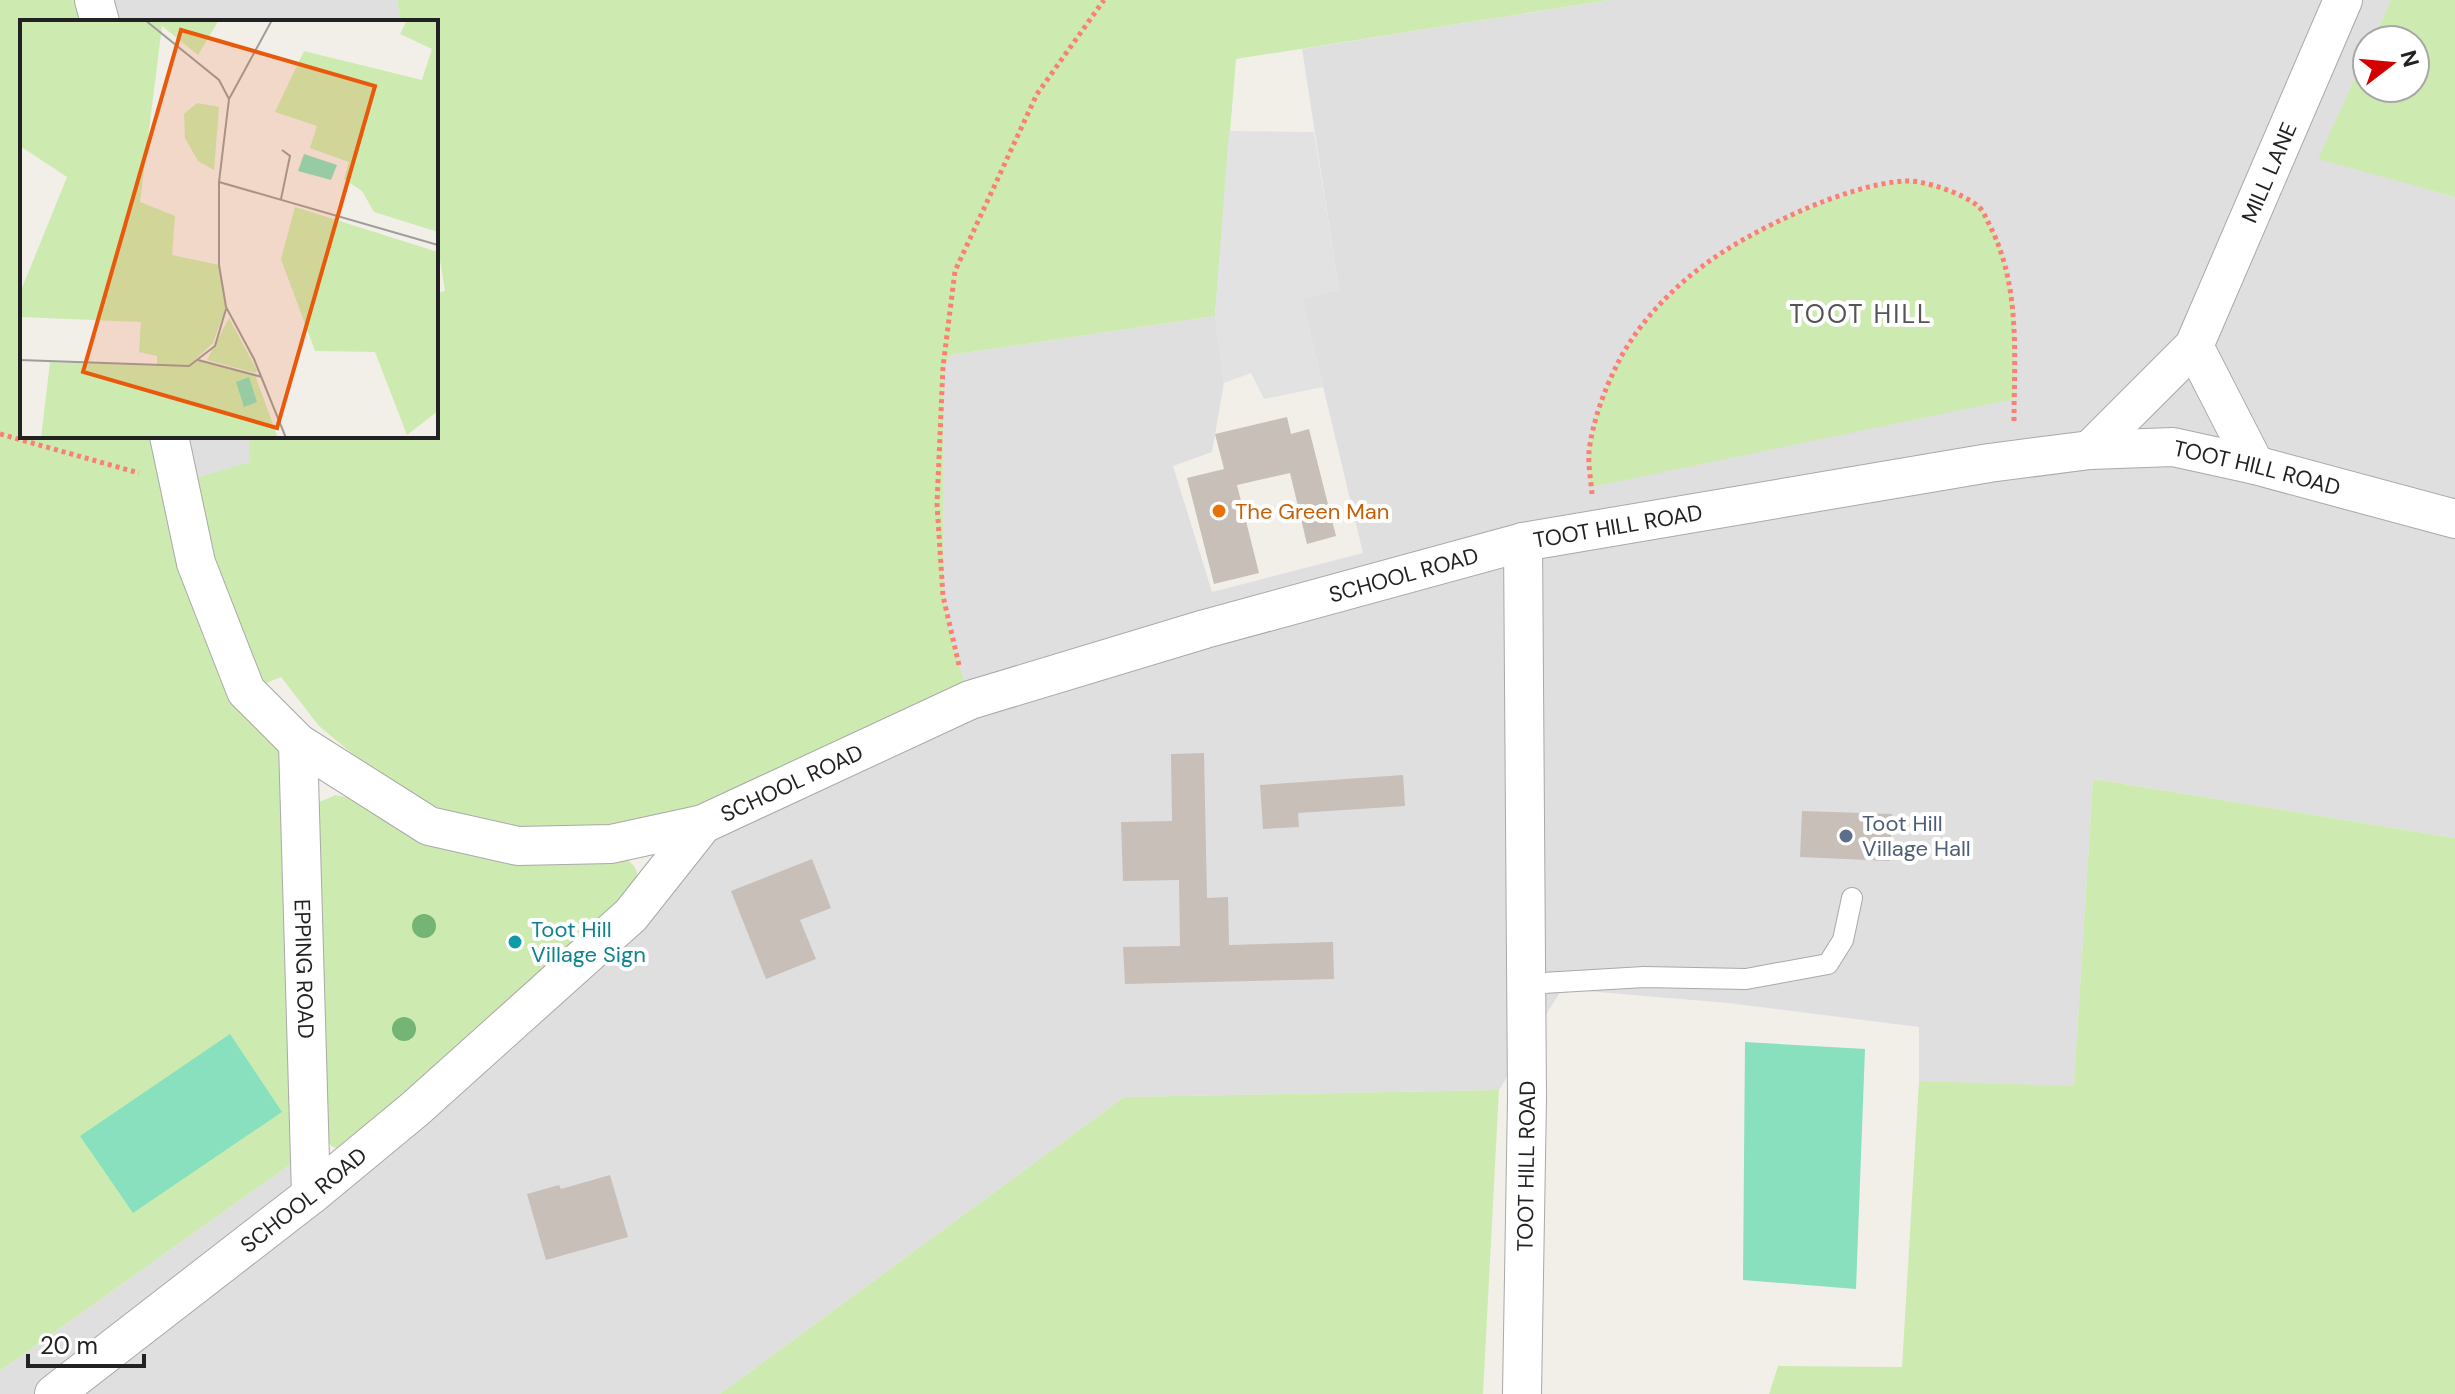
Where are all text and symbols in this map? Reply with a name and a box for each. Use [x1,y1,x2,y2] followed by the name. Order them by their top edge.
[20,20,438,438] inset map
[2351,24,2431,104] north arrow
[2394,47,2426,70] text: N
[2235,118,2304,227] street label: MILL LANE
[1789,297,1933,331] district label: TOOT HILL
[2171,434,2344,502] street label: TOOT HILL ROAD
[1235,497,1389,526] place label: The Green Man
[1531,498,1705,555] street label: TOOT HILL ROAD
[1210,502,1228,520] marker: The Green Man
[1326,541,1482,609] street label: SCHOOL ROAD
[716,738,868,829] street label: SCHOOL ROAD
[1862,809,1971,863] place label: Toot Hill Village Hall
[1837,827,1855,845] marker: Toot Hill Village Hall
[287,899,320,1039] street label: EPPING ROAD
[531,915,646,969] place label: Toot Hill Village Sign
[506,933,524,951] marker: Toot Hill Village Sign
[1510,1080,1542,1252] street label: TOOT HILL ROAD
[234,1141,373,1259] street label: SCHOOL ROAD
[28,1318,144,1368] scale bar
[40,1330,98,1361] text: 20 m

